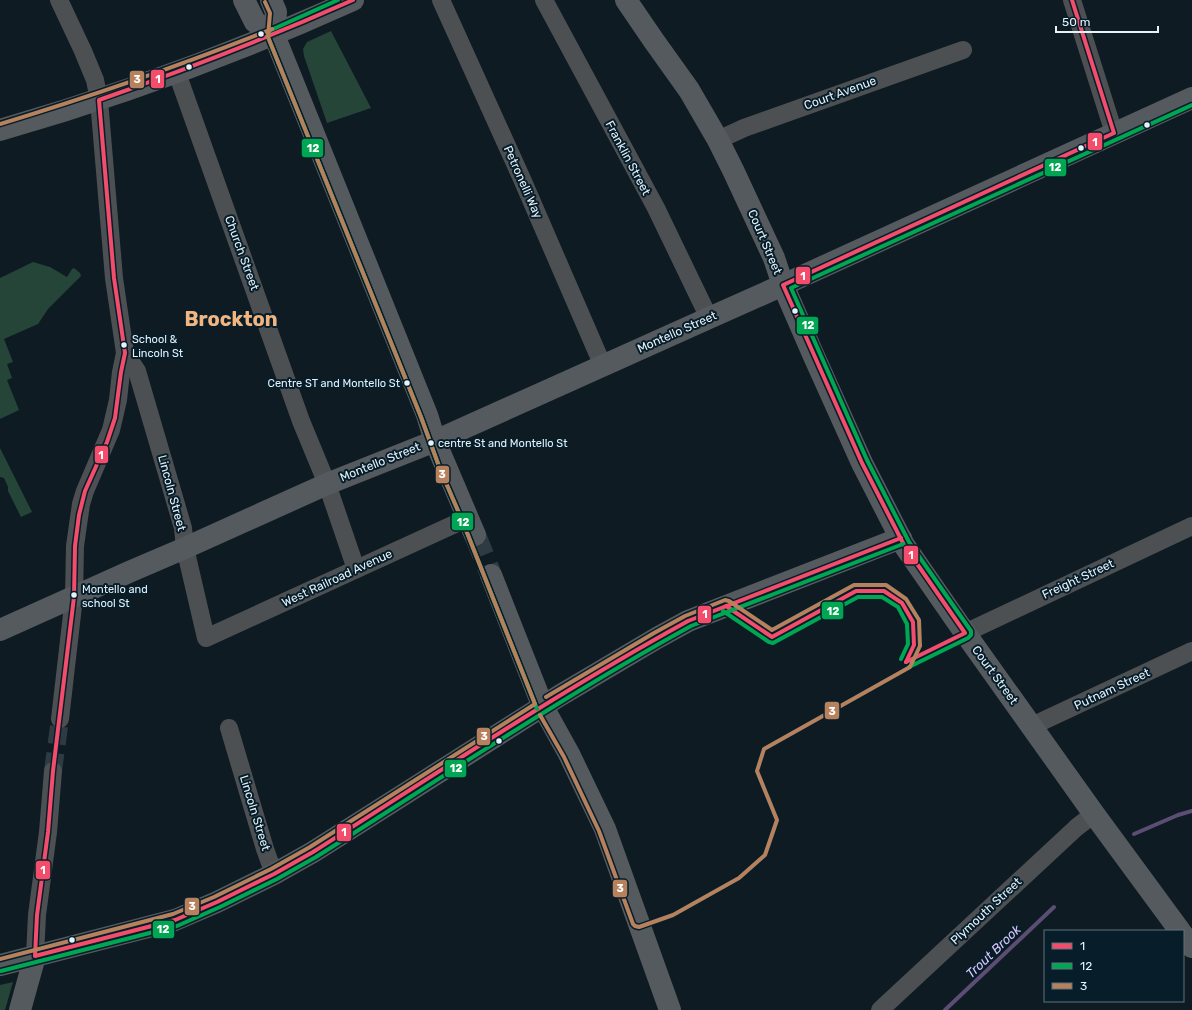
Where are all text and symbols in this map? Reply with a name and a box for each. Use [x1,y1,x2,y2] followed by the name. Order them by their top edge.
[1056,8,1158,34] scale bar
[1062,15,1090,29] text: 50 m
[256,29,266,39] unlabelled marker
[184,62,194,72] unlabelled marker
[150,69,165,89] line badge: 1
[129,70,145,89] line badge: 3
[133,73,141,86] text: 3
[155,73,161,86] text: 1
[802,73,878,113] street label: Court Avenue
[603,118,654,198] street label: Franklin Street
[1142,120,1152,130] unlabelled marker
[1087,132,1103,151] line badge: 1
[1092,136,1098,149] text: 1
[301,138,324,158] line badge: 12
[307,142,319,155] text: 12
[501,143,545,221] street label: Petronelli Way
[1076,143,1086,153] unlabelled marker
[1044,158,1067,177] line badge: 12
[1049,161,1061,174] text: 12
[745,208,785,277] street label: Court Street
[222,214,262,293] street label: Church Street
[795,266,811,285] line badge: 1
[800,270,806,283] text: 1
[790,306,800,316] unlabelled marker
[184,307,278,331] district label: Brockton
[635,308,719,356] street label: Montello Street
[796,316,819,335] line badge: 12
[802,319,814,332] text: 12
[132,333,184,360] place label: School & Lincoln St
[119,340,129,350] marker: School & Lincoln St
[268,377,401,390] place label: Centre ST and Montello St
[402,378,412,388] marker: Centre ST and Montello St
[438,437,568,450] place label: centre St and Montello St
[426,438,436,448] marker: centre St and Montello St
[338,439,422,484] street label: Montello Street
[94,445,109,464] line badge: 1
[98,449,104,462] text: 1
[155,453,189,533] street label: Lincoln Street
[435,465,450,484] line badge: 3
[438,468,446,481] text: 3
[451,512,474,531] line badge: 12
[457,516,469,529] text: 12
[903,545,919,565] line badge: 1
[280,546,395,610] street label: West Railroad Avenue
[908,549,914,562] text: 1
[1040,556,1116,602] street label: Freight Street
[82,583,148,610] place label: Montello and school St
[69,590,79,600] marker: Montello and school St
[821,601,844,620] line badge: 12
[697,605,712,624] line badge: 1
[827,605,839,618] text: 12
[702,608,708,621] text: 1
[969,643,1021,707] street label: Court Street
[1072,665,1152,713] street label: Putnam Street
[824,701,840,720] line badge: 3
[828,705,836,718] text: 3
[476,727,491,746] line badge: 3
[480,730,488,743] text: 3
[494,736,504,746] unlabelled marker
[444,759,467,778] line badge: 12
[450,762,462,775] text: 12
[237,774,273,853] street label: Lincoln Street
[336,823,352,842] line badge: 1
[341,826,347,839] text: 1
[35,860,51,880] line badge: 1
[40,864,46,877] text: 1
[948,874,1025,947] street label: Plymouth Street
[612,879,628,898] line badge: 3
[616,882,624,895] text: 3
[184,897,200,916] line badge: 3
[188,900,196,913] text: 3
[152,920,175,939] line badge: 12
[963,921,1024,981] water label: Trout Brook
[157,923,169,936] text: 12
[1044,930,1184,1002] legend
[67,935,77,945] unlabelled marker
[1080,939,1085,953] text: 1
[1080,959,1092,973] text: 12
[1080,979,1087,993] text: 3

